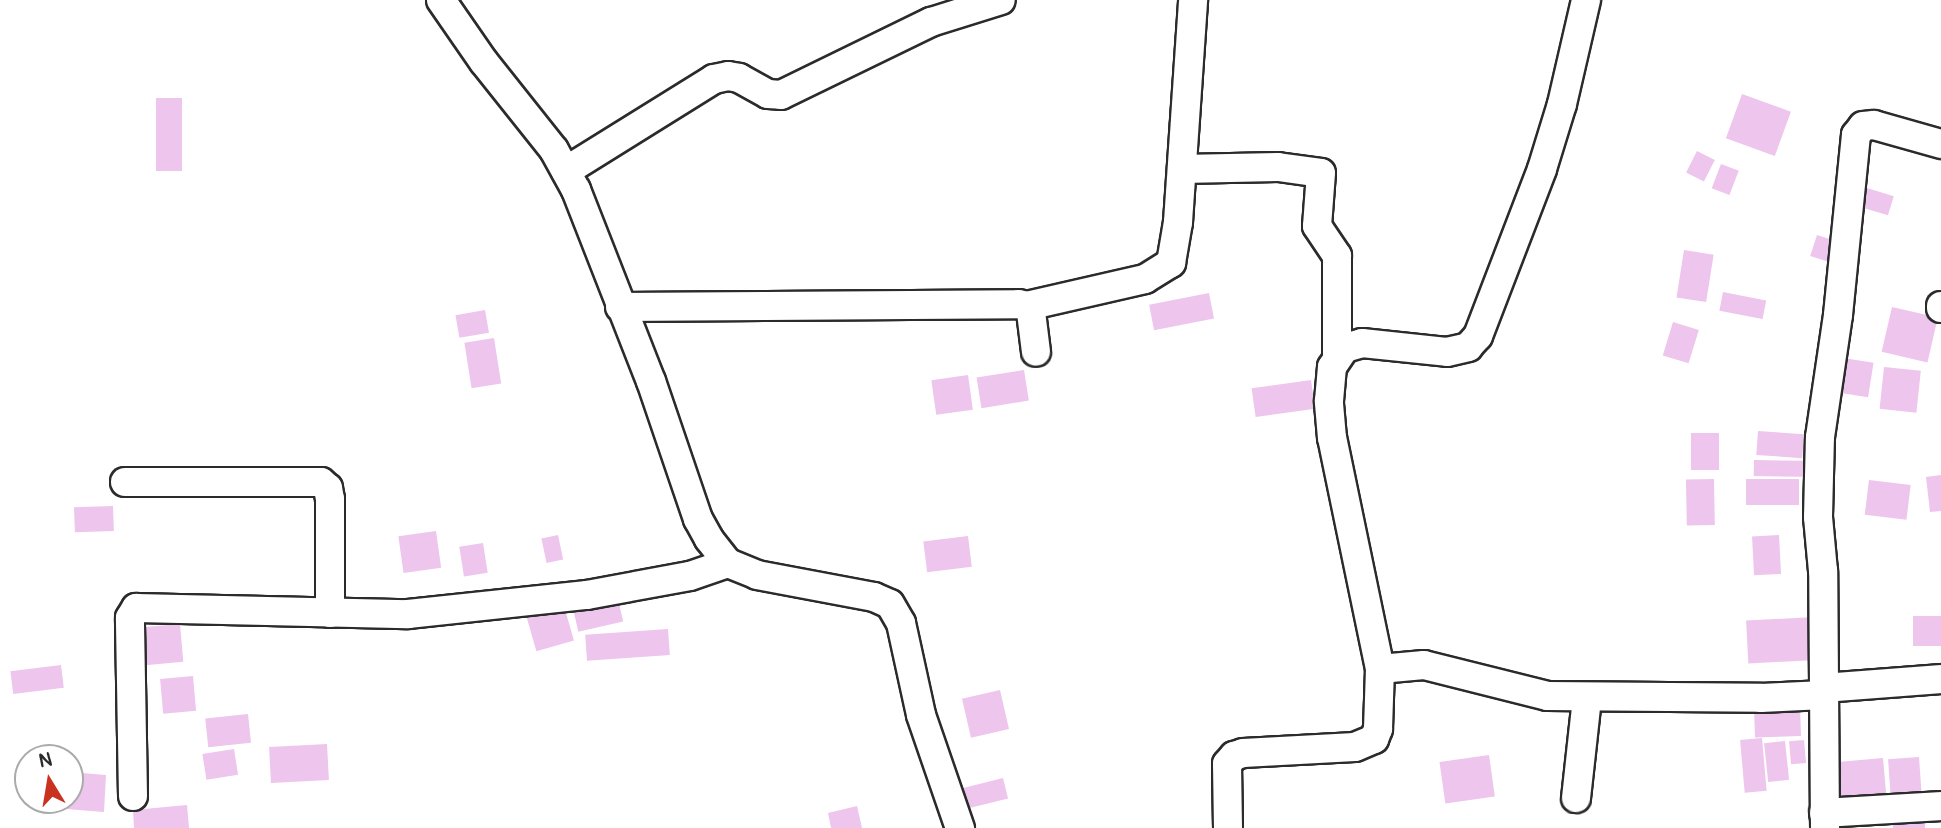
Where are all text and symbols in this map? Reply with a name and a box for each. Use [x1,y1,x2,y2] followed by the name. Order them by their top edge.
[14,744,84,814] north arrow
[37,747,54,773] text: N

